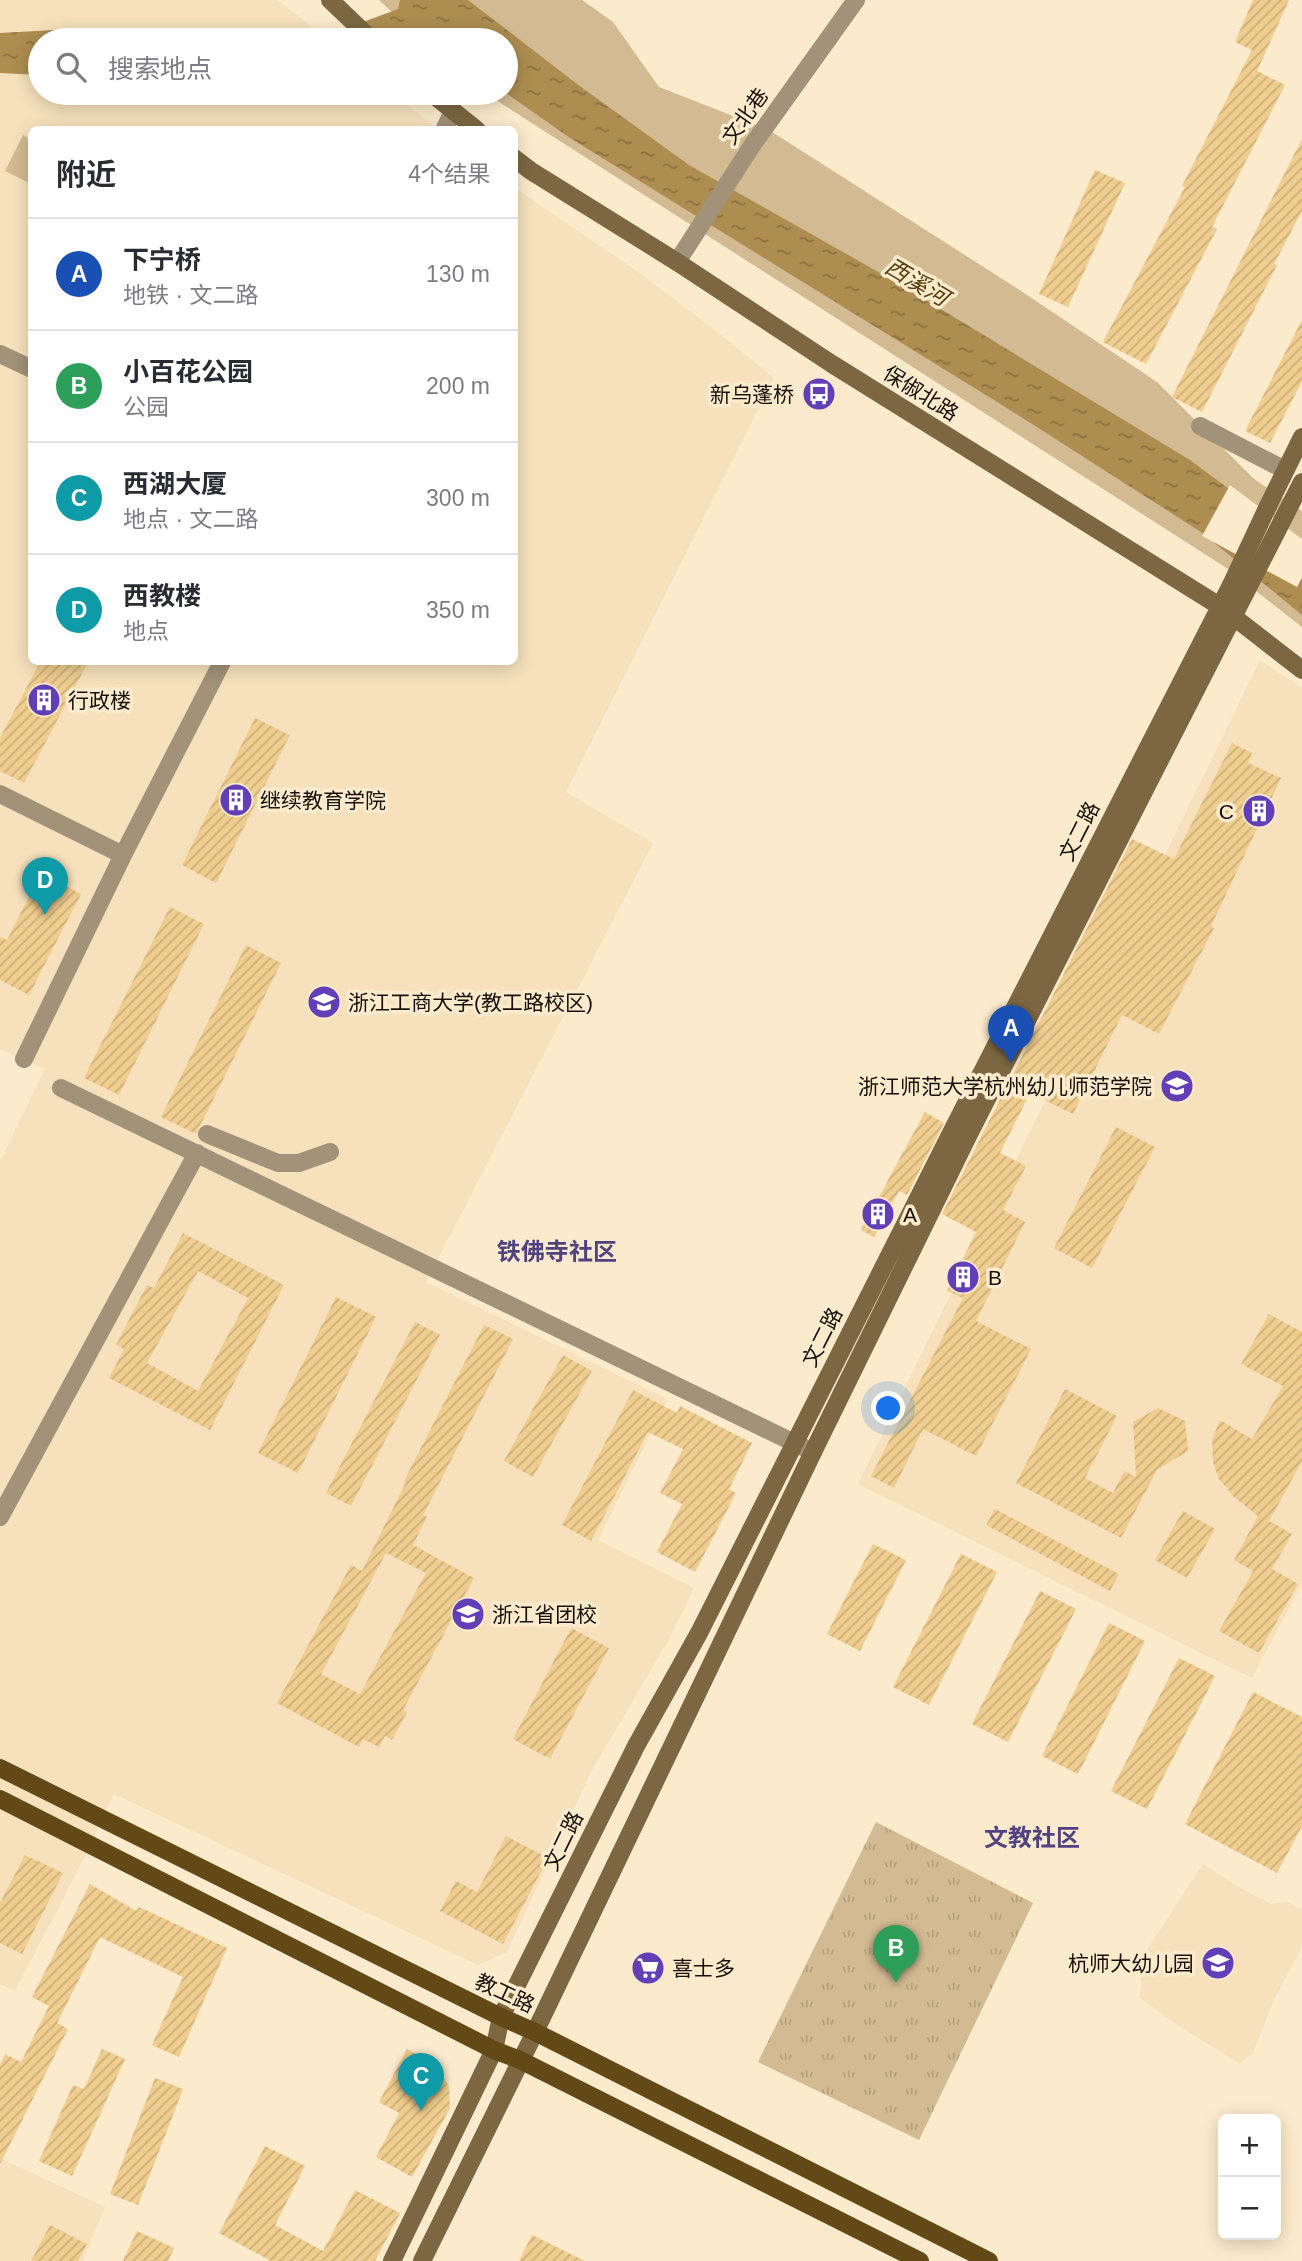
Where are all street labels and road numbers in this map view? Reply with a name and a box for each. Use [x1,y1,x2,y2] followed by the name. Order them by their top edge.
[718,84,772,148] street label: 文北巷
[879,361,963,425] street label: 保俶北路
[1054,798,1104,864] street label: 文二路
[797,1304,847,1370] street label: 文二路
[539,1808,587,1874] street label: 文二路
[472,1969,538,2017] street label: 教工路

